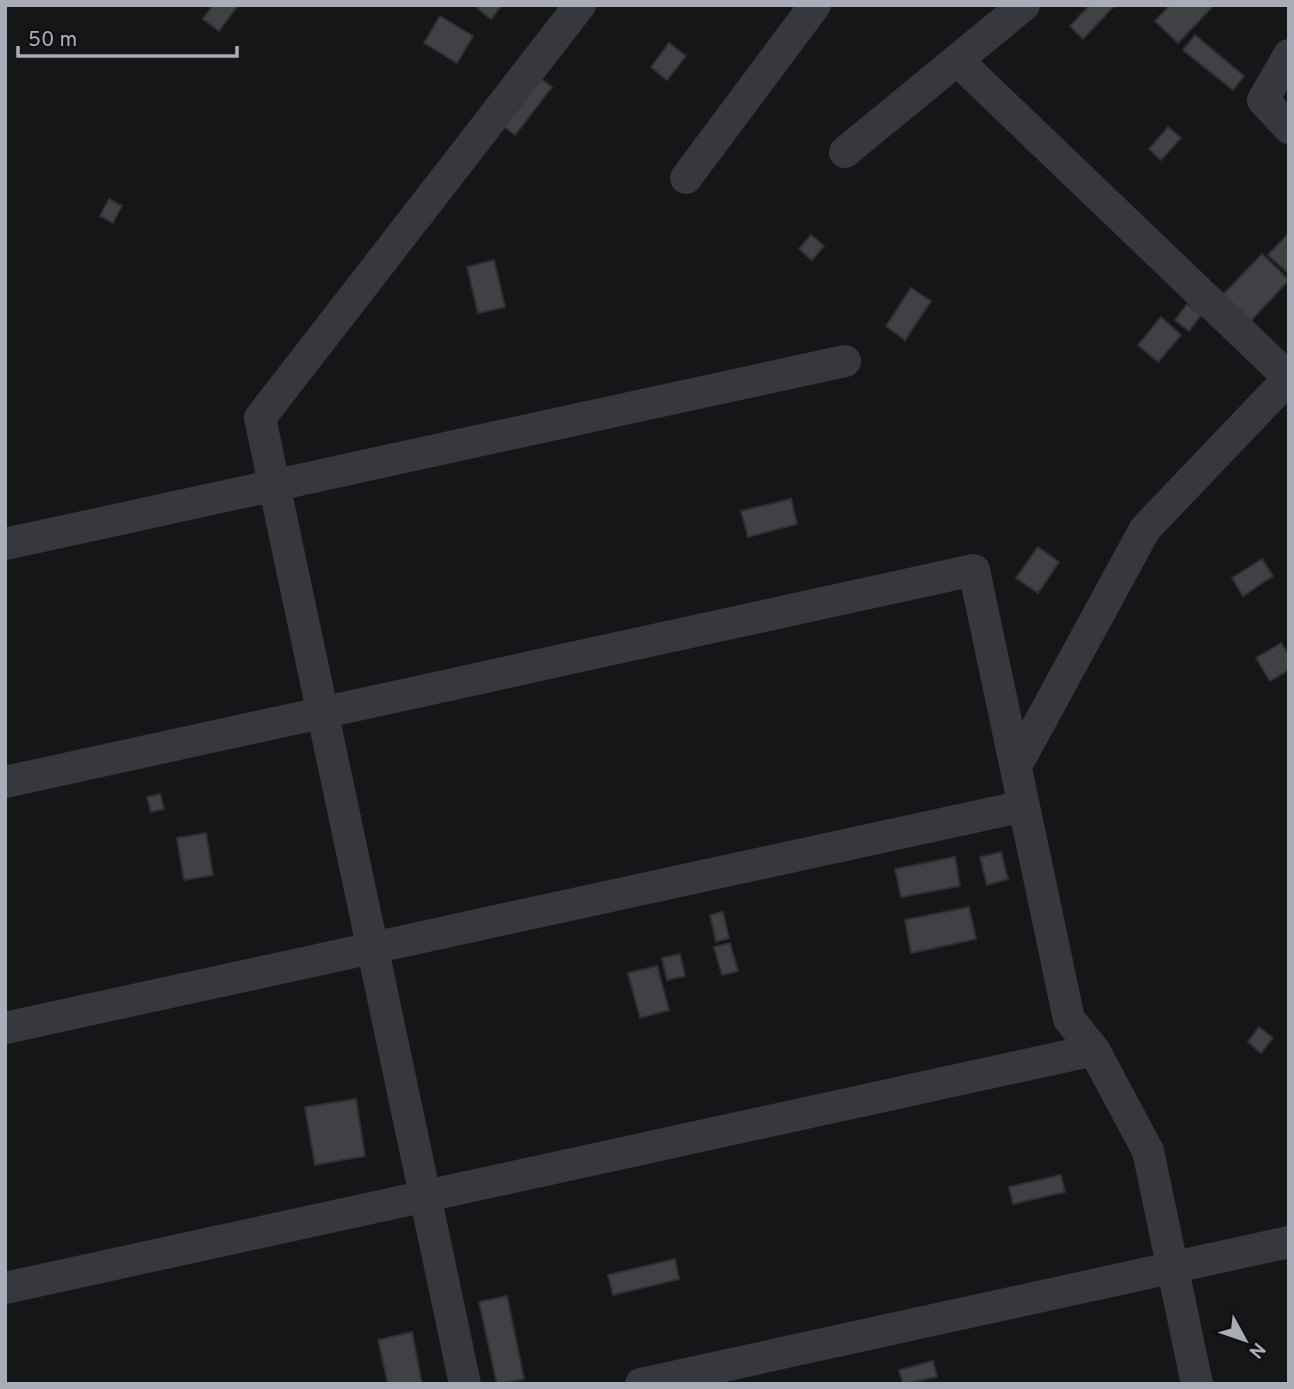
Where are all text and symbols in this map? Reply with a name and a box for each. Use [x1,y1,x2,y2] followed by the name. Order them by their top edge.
[18,14,236,58] scale bar
[28,27,77,54] text: 50 m
[1210,1305,1280,1375] north arrow
[1243,1337,1270,1363] text: N

